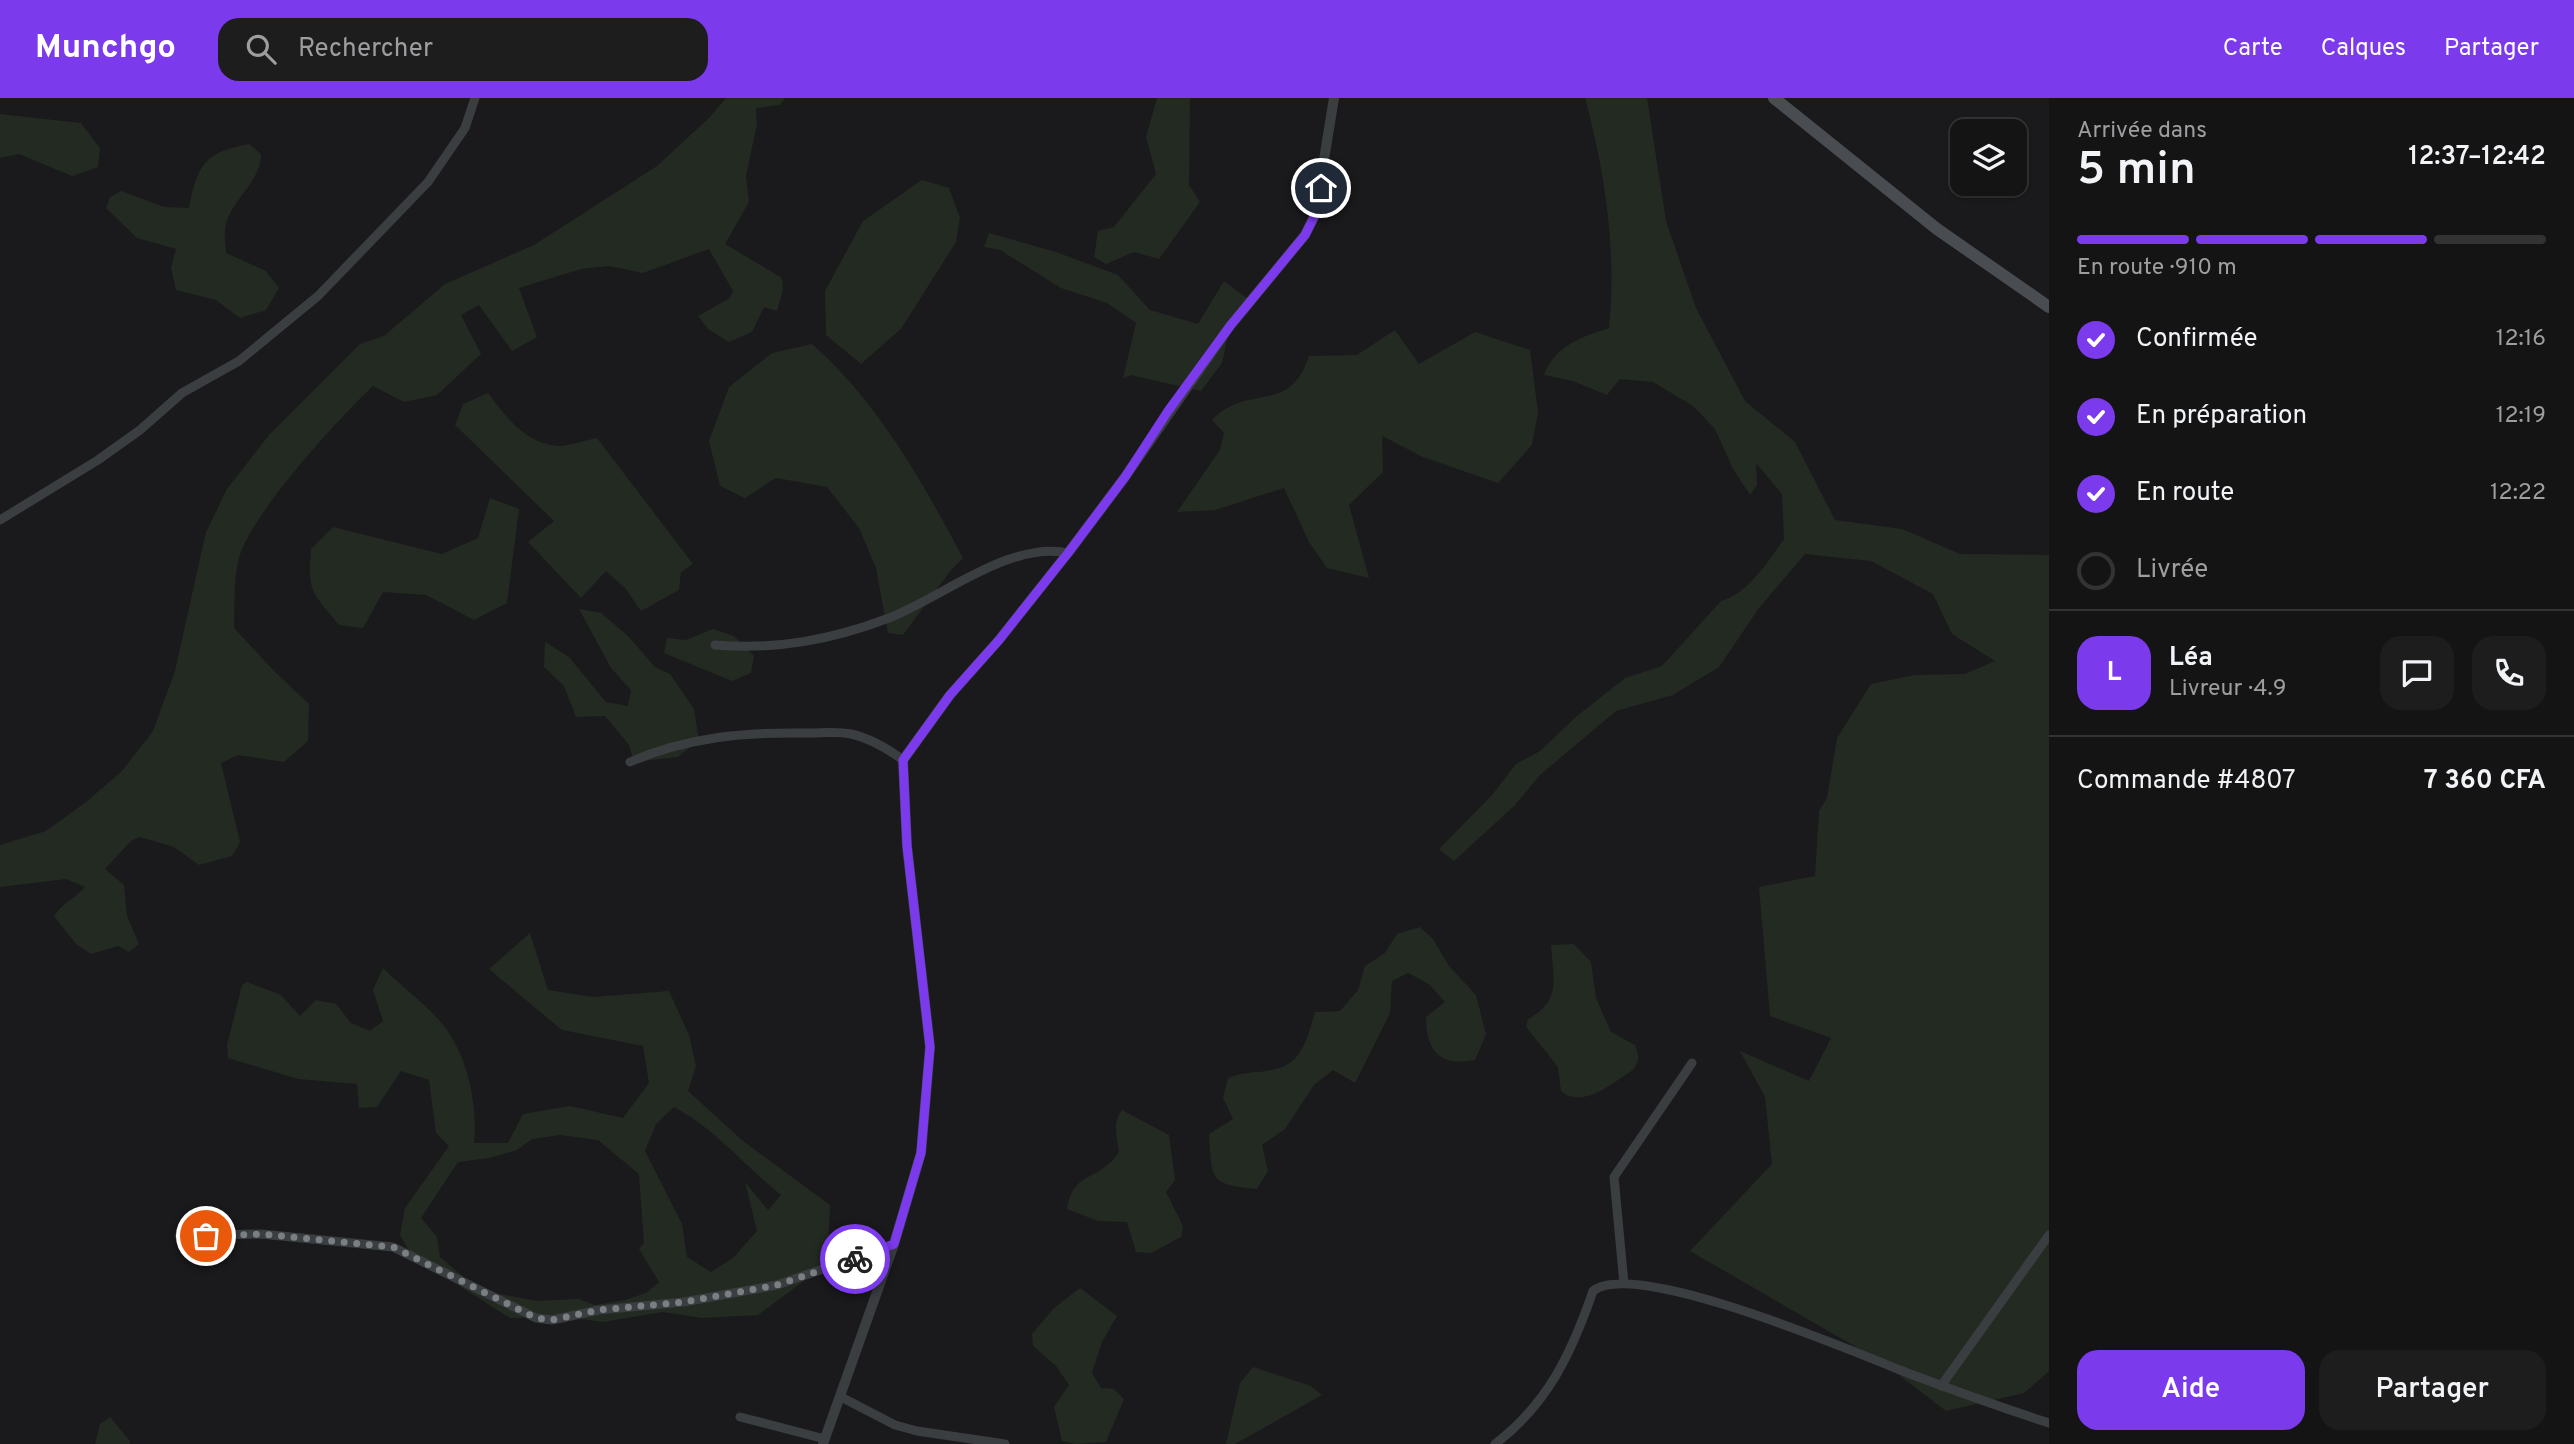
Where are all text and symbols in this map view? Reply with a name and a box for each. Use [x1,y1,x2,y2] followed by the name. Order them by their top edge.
[218,18,708,81] search box
[35,28,176,70] text: Munchgo
[242,30,280,68] icon: search
[298,33,433,66] text: Rechercher
[2223,34,2283,64] text: Carte
[2321,34,2406,64] text: Calques
[2444,34,2539,64] text: Partager
[2077,117,2207,146] text: Arrivée dans
[1950,119,2027,196] map controls
[1950,119,2027,196] button: layers
[2408,141,2546,174] text: 12:37–12:42
[2077,142,2196,201] text: 5 min
[1291,158,1351,218] pin
[1302,169,1340,207] icon: home
[2077,254,2237,283] text: En route · 910 m
[2077,321,2115,359] icon: check
[2136,323,2258,356] text: Confirmée
[2496,325,2546,354] text: 12:16
[2077,398,2115,436] icon: check
[2136,400,2307,433] text: En préparation
[2496,402,2546,431] text: 12:19
[2077,475,2115,513] icon: check
[2136,477,2234,510] text: En route
[2490,479,2546,508] text: 12:22
[2136,554,2208,587] text: Livrée
[2380,636,2454,710] button: chat
[2472,636,2546,710] button: phone
[2169,642,2213,675] text: Léa
[2107,657,2121,690] text: L
[2169,675,2286,704] text: Livreur · 4.9
[2077,765,2296,798] text: Commande #4807
[2424,765,2546,798] text: 7 360 CFA
[176,1206,236,1266] pin
[187,1217,225,1255] icon: bag
[820,1224,890,1294] courier
[836,1240,874,1278] icon: bike
[2077,1350,2305,1430] button: Aide
[2319,1350,2546,1430] button: Partager

